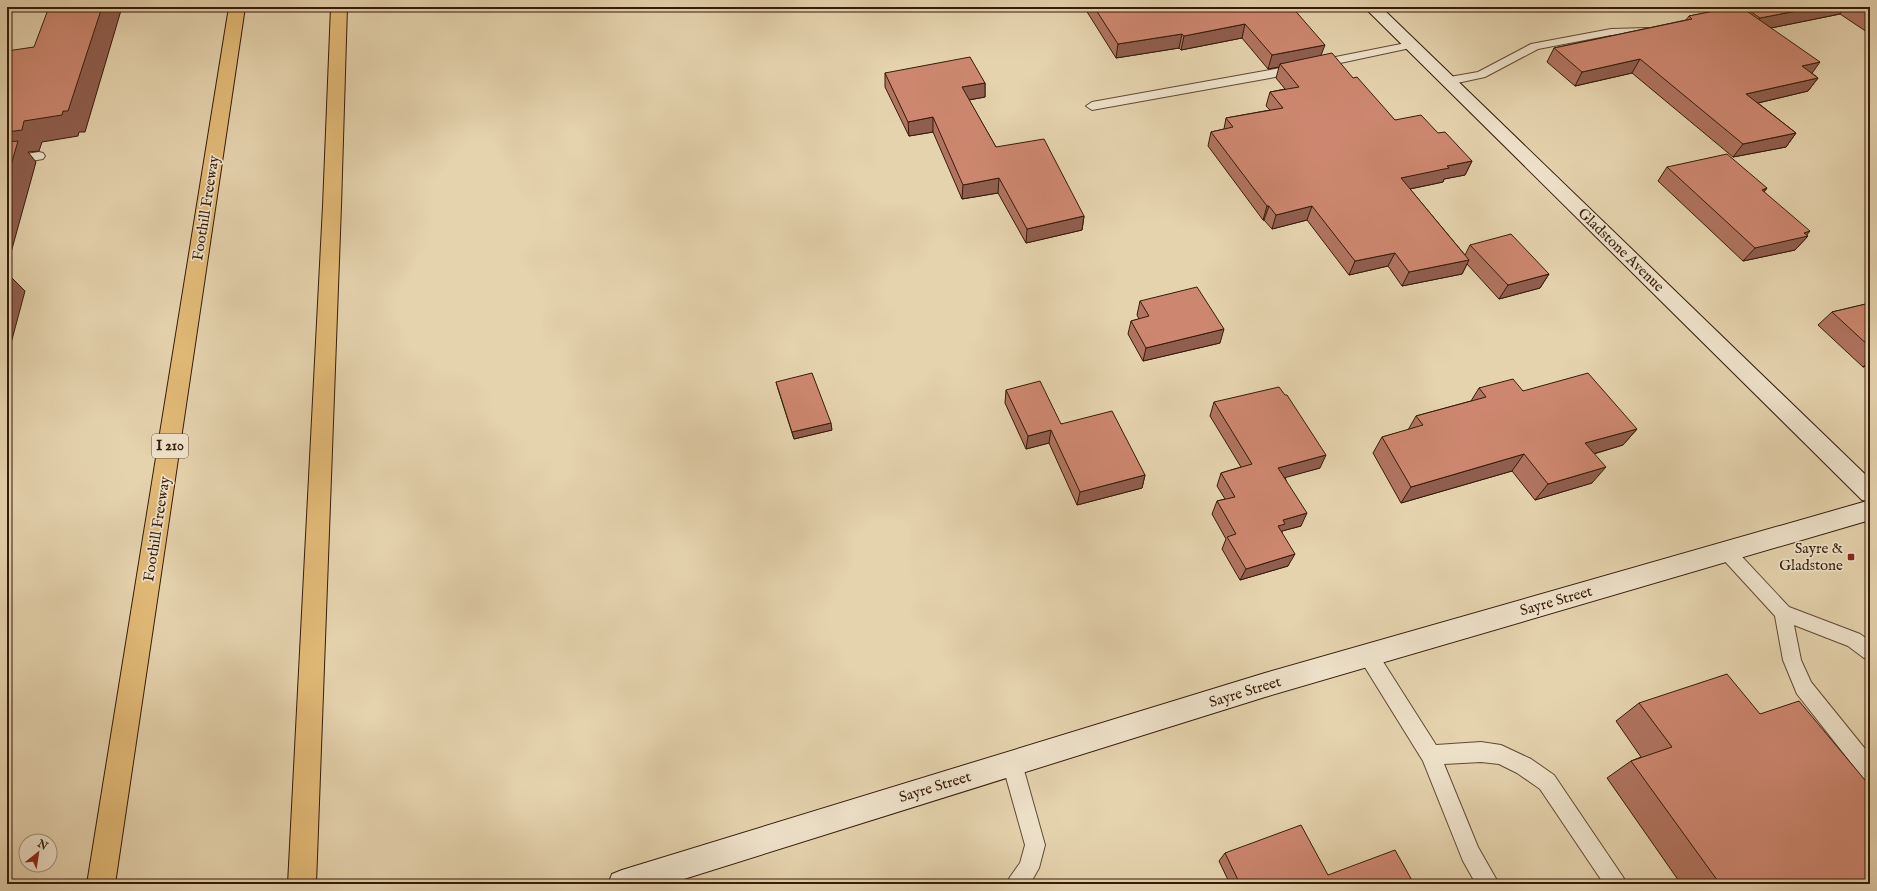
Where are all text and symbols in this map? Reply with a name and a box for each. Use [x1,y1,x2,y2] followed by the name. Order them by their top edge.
[188,153,224,262] street label: Foothill Freeway
[1574,204,1668,296] street label: Gladstone Avenue
[152,434,188,458] road number: I 210
[139,474,175,583] street label: Foothill Freeway
[1779,539,1843,575] place label: Sayre & Gladstone
[1846,552,1856,562] marker: Sayre & Gladstone
[1518,582,1594,620] street label: Sayre Street
[1207,672,1283,712] street label: Sayre Street
[897,767,973,807] street label: Sayre Street
[18,833,58,873] north arrow
[34,836,51,854] text: N

